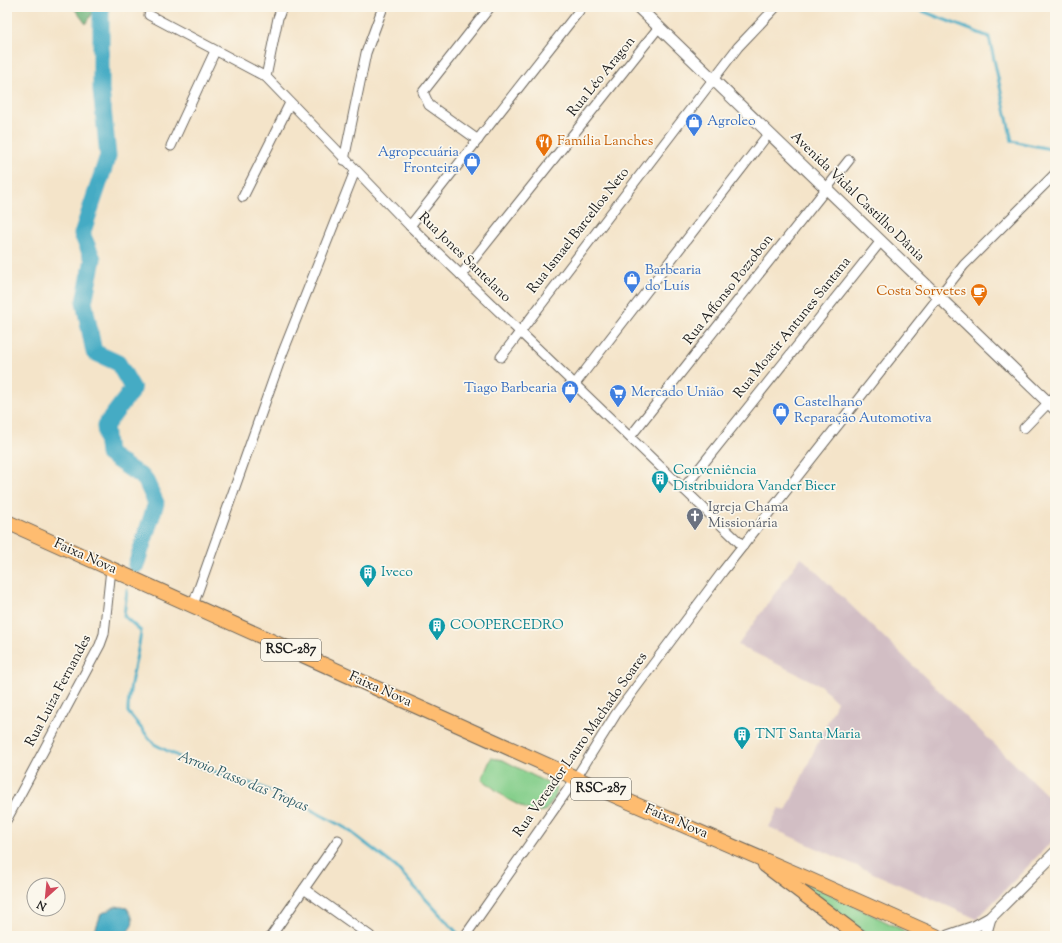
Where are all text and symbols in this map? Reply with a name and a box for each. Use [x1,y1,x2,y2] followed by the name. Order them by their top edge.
[563,33,641,121] street label: Rua Léo Aragon
[684,112,704,137] shop icon: Agroleo
[707,112,756,132] place label: Agroleo
[785,127,929,267] street label: Avenida Vidal Castilho Dânia
[534,132,554,157] restaurant icon: Família Lanches
[557,132,653,152] place label: Família Lanches
[378,143,460,179] place label: Agropecuária Fronteira
[462,151,482,176] shop icon: Agropecuária Fronteira
[523,163,635,298] street label: Rua Ismael Barcellos Neto
[413,208,515,308] street label: Rua Jones Santelano
[679,230,779,350] street label: Rua Affonso Pozzobon
[730,253,857,403] street label: Rua Moacir Antunes Santana
[645,261,702,297] place label: Barbearia do Luís
[622,269,642,294] shop icon: Barbearia do Luís
[876,282,966,302] place label: Costa Sorvetes
[969,282,989,307] cafe icon: Costa Sorvetes
[464,379,558,399] place label: Tiago Barbearia
[560,379,580,404] shop icon: Tiago Barbearia
[608,383,628,408] supermarket icon: Mercado União
[631,383,724,403] place label: Mercado União
[794,393,932,429] place label: Castelhano Reparação Automotiva
[771,401,791,426] shop icon: Castelhano Reparação Automotiva
[673,461,837,497] place label: Conveniência Distribuidora Vander Bieer
[650,469,670,494] building icon: Conveniência Distribuidora Vander Bieer
[708,498,789,534] place label: Igreja Chama Missionária
[685,506,705,531] church icon: Igreja Chama Missionária
[50,534,120,580] street label: Faixa Nova
[358,563,378,588] building icon: Iveco
[381,563,413,583] place label: Iveco
[427,616,447,641] building icon: COOPERCEDRO
[450,616,564,636] place label: COOPERCEDRO
[21,631,97,751] street label: Rua Luiza Fernandes
[261,639,321,661] road number: RSC-287
[509,648,653,842] street label: Rua Vereador Lauro Machado Soares
[345,667,415,713] street label: Faixa Nova
[732,725,752,750] building icon: TNT Santa Maria
[755,725,861,745] place label: TNT Santa Maria
[175,746,311,818] water label: Arroio Passo das Tropas
[571,778,631,800] road number: RSC-287
[641,800,711,845] street label: Faixa Nova
[26,877,66,917] north arrow
[34,896,50,915] text: N

